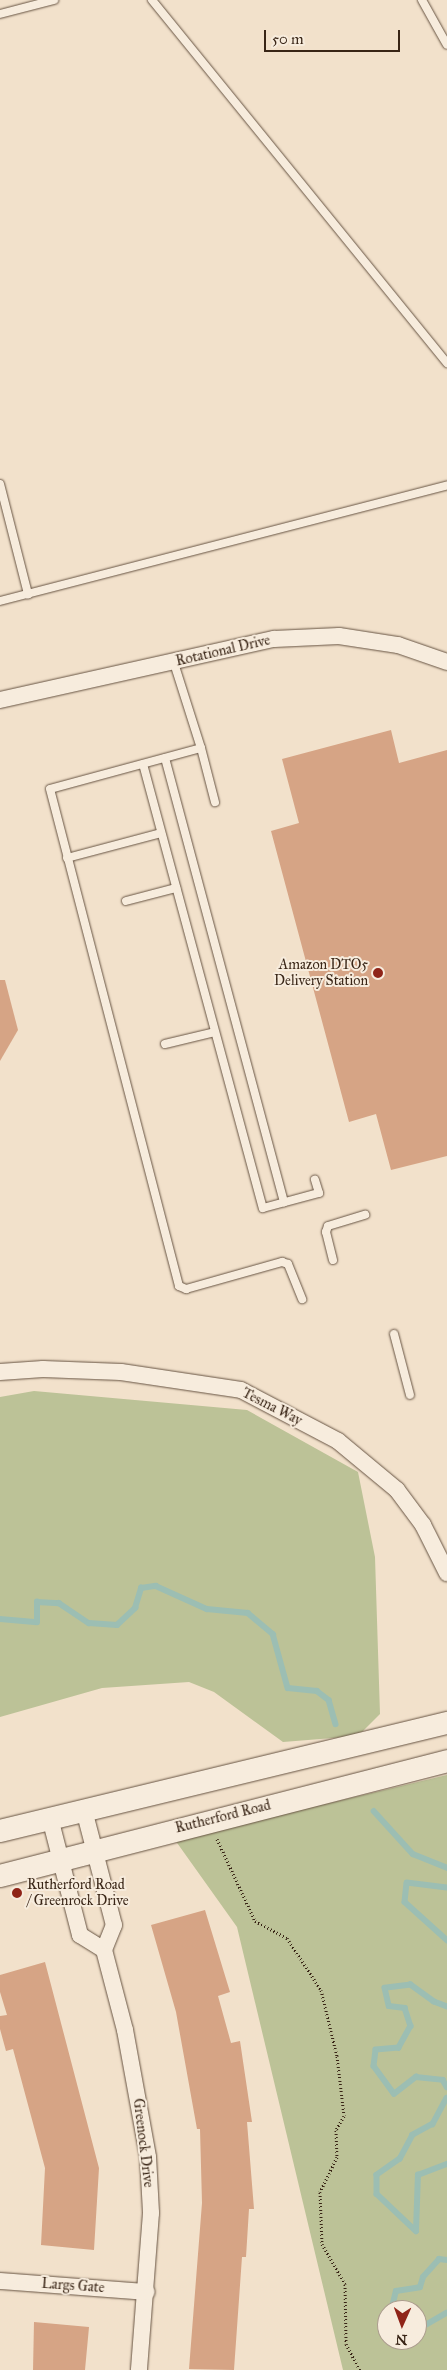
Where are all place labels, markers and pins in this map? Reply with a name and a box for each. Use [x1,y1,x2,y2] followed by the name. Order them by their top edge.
[274,957,368,990] place label: Amazon DTO5 Delivery Station
[372,967,384,979] marker: Amazon DTO5 Delivery Station
[27,1877,129,1910] place label: Rutherford Road / Greenrock Drive
[11,1887,23,1899] marker: Rutherford Road / Greenrock Drive

